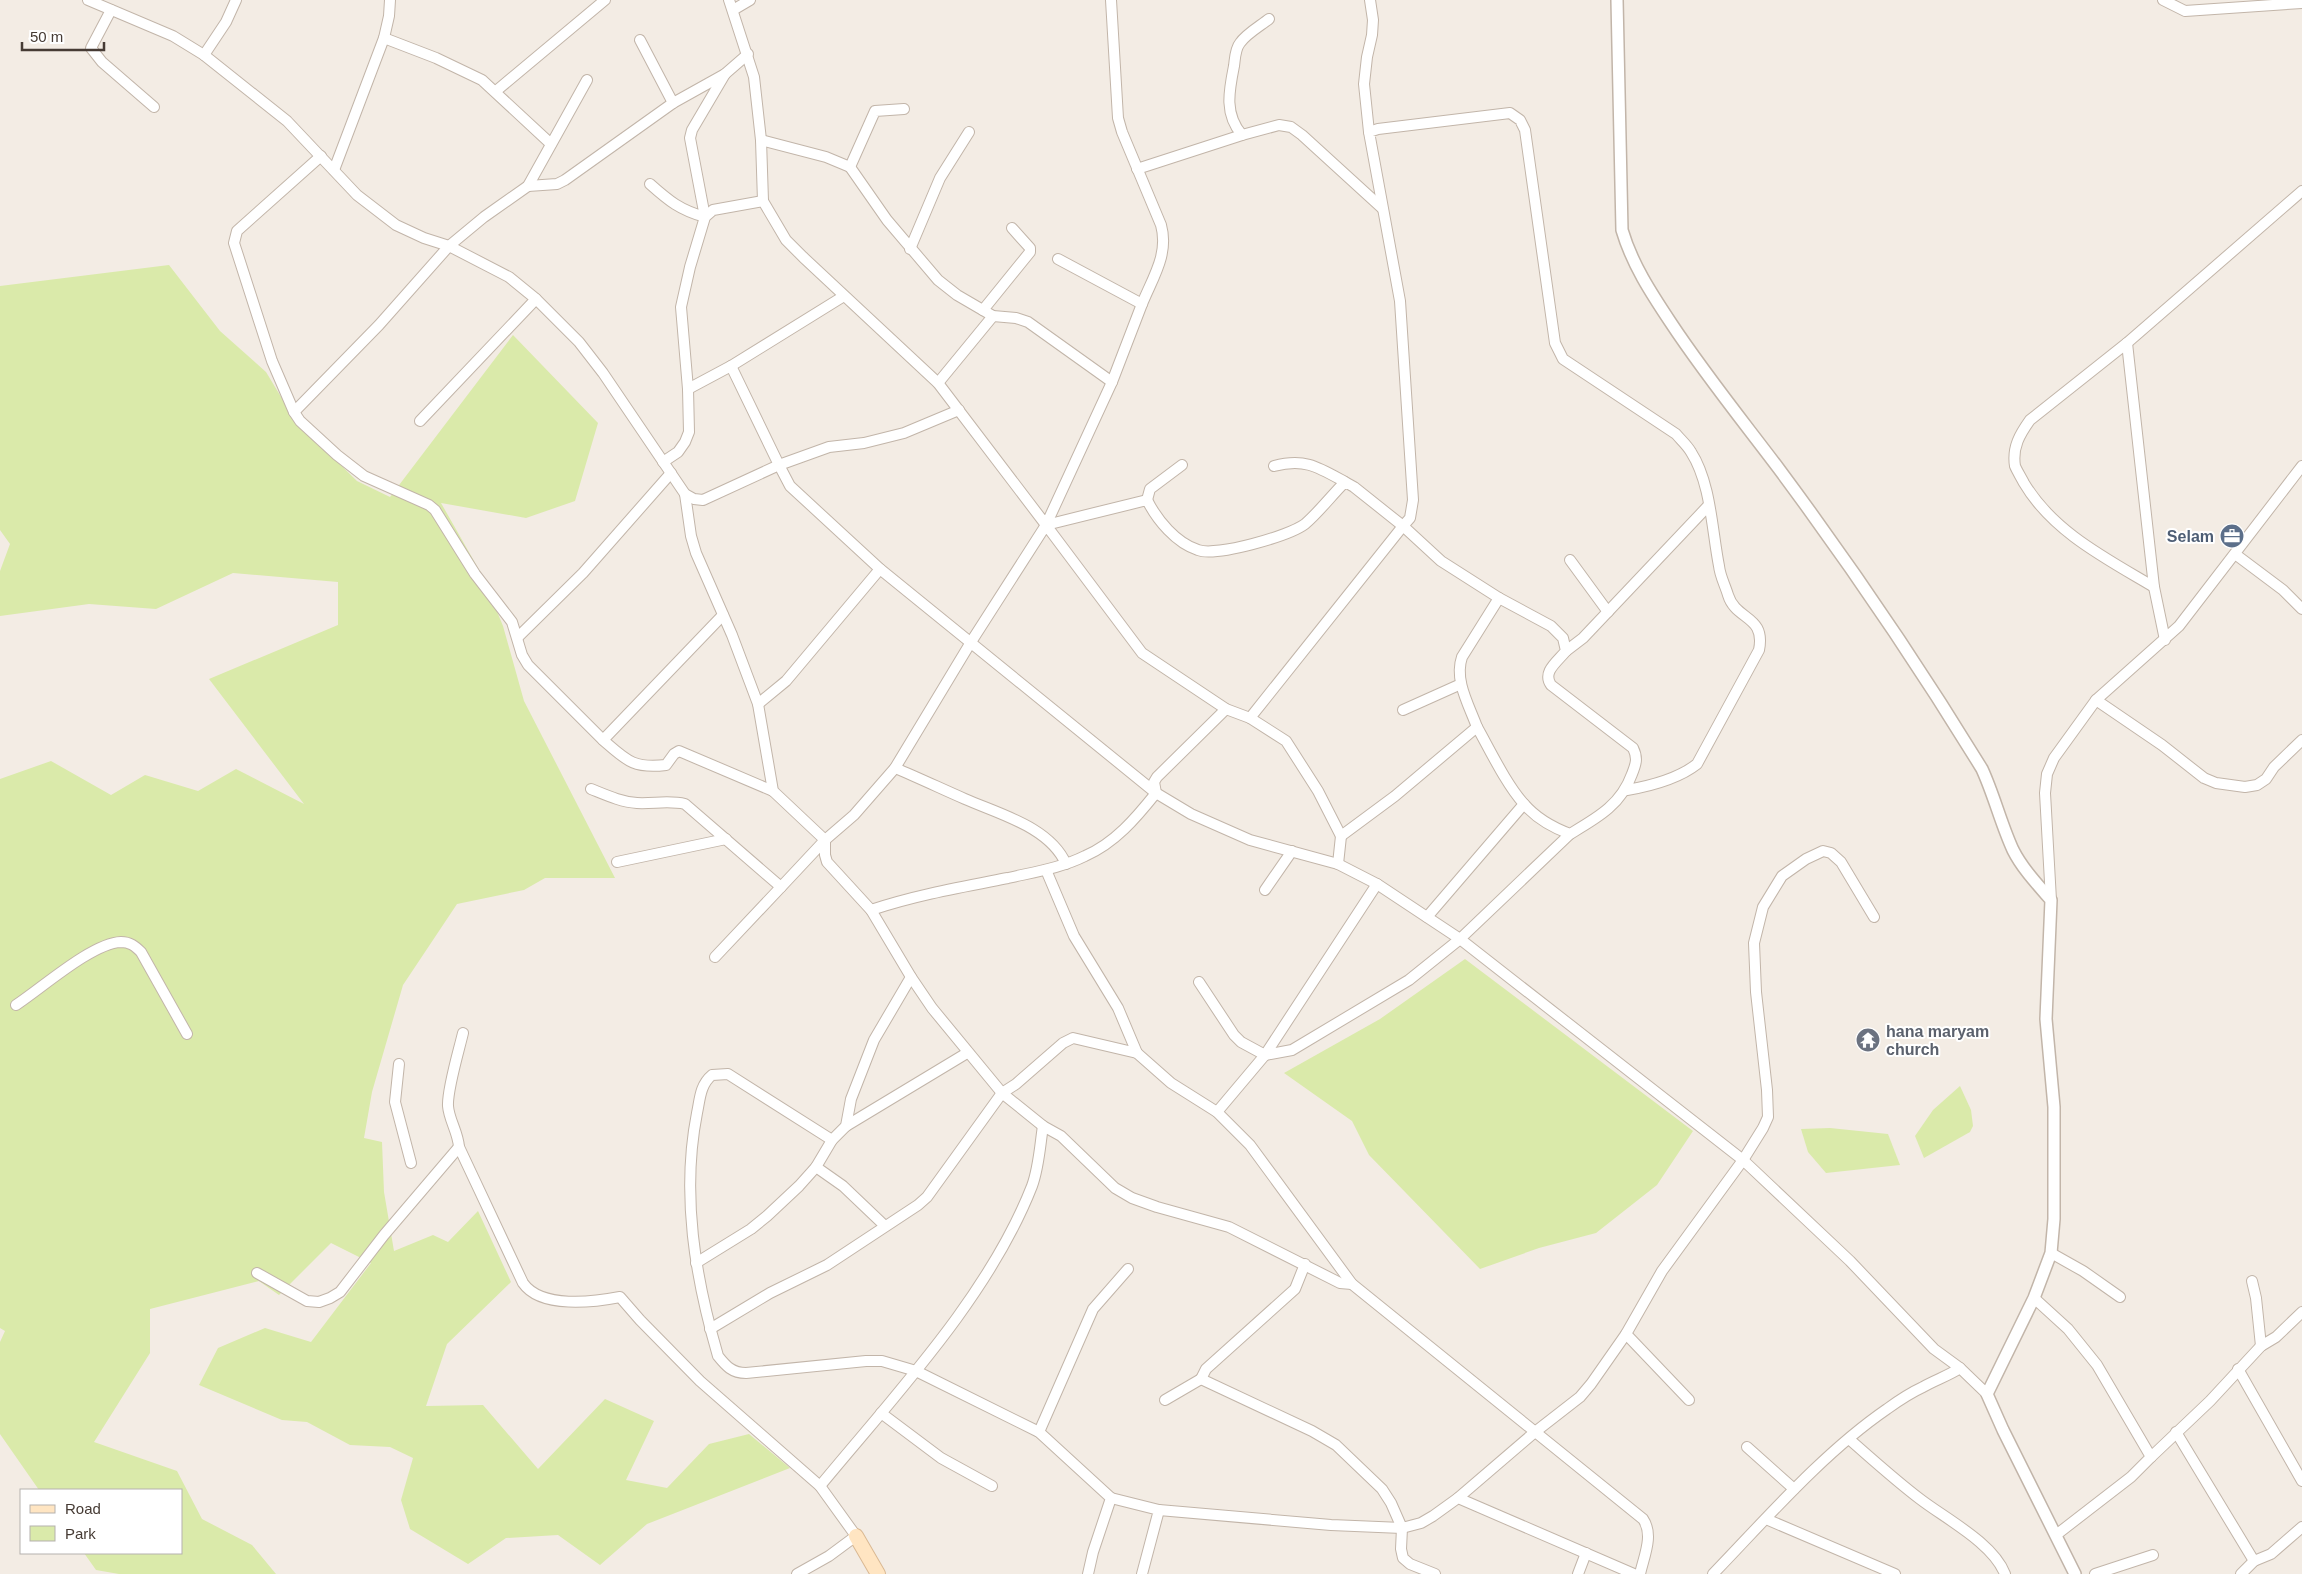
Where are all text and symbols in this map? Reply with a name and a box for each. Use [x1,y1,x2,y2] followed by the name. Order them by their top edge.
[22,20,105,52] scale bar
[30,28,63,45] text: 50 m
[2219,523,2245,549] office icon: Selam
[2167,528,2214,545] place label: Selam
[1886,1023,1989,1058] place label: hana maryam church
[1855,1027,1881,1053] temple icon: hana maryam church
[20,1489,182,1554] legend
[65,1500,101,1517] text: Road
[65,1525,96,1542] text: Park

